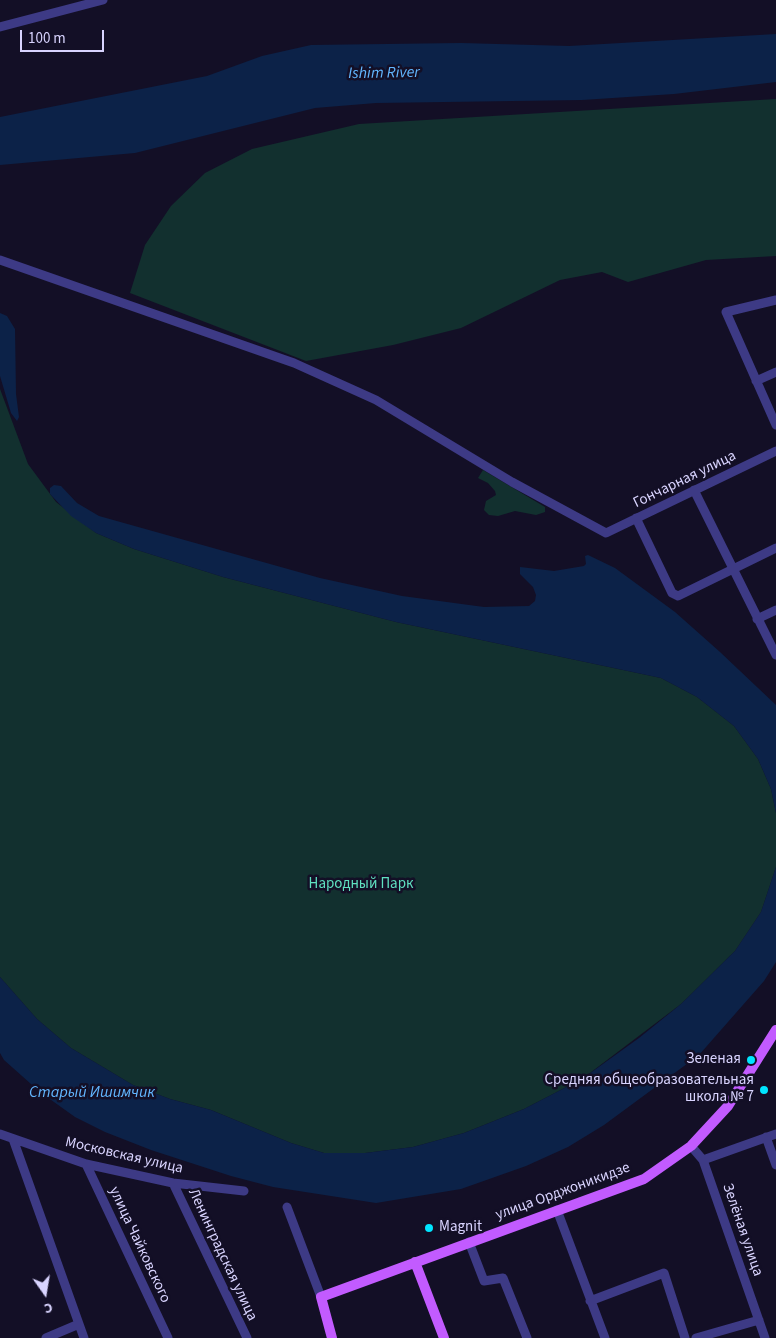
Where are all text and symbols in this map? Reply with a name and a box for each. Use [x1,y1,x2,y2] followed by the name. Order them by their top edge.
[22,20,106,52] scale bar
[28,28,66,49] text: 100 m
[348,64,420,84] water label: Ishim River
[631,447,739,513] street label: Гончарная улица
[309,876,413,894] park label: Народный Парк
[686,1051,741,1069] place label: Зеленая
[745,1054,757,1066] marker: Зеленая
[545,1072,754,1107] place label: Средняя общеобразовательная школа № 7
[29,1083,155,1103] water label: Старый Ишимчик
[758,1084,770,1096] marker: Средняя общеобразовательная школа № 7
[63,1134,185,1178] street label: Московская улица
[493,1159,633,1225] street label: улица Орджоникидзе
[718,1181,766,1279] street label: Зелёная улица
[104,1184,174,1306] street label: улица Чайковского
[183,1186,261,1324] street label: Ленинградская улица
[439,1219,482,1237] place label: Magnit
[423,1222,435,1234] marker: Magnit
[20,1268,70,1318] north arrow
[42,1297,55,1318] text: С

